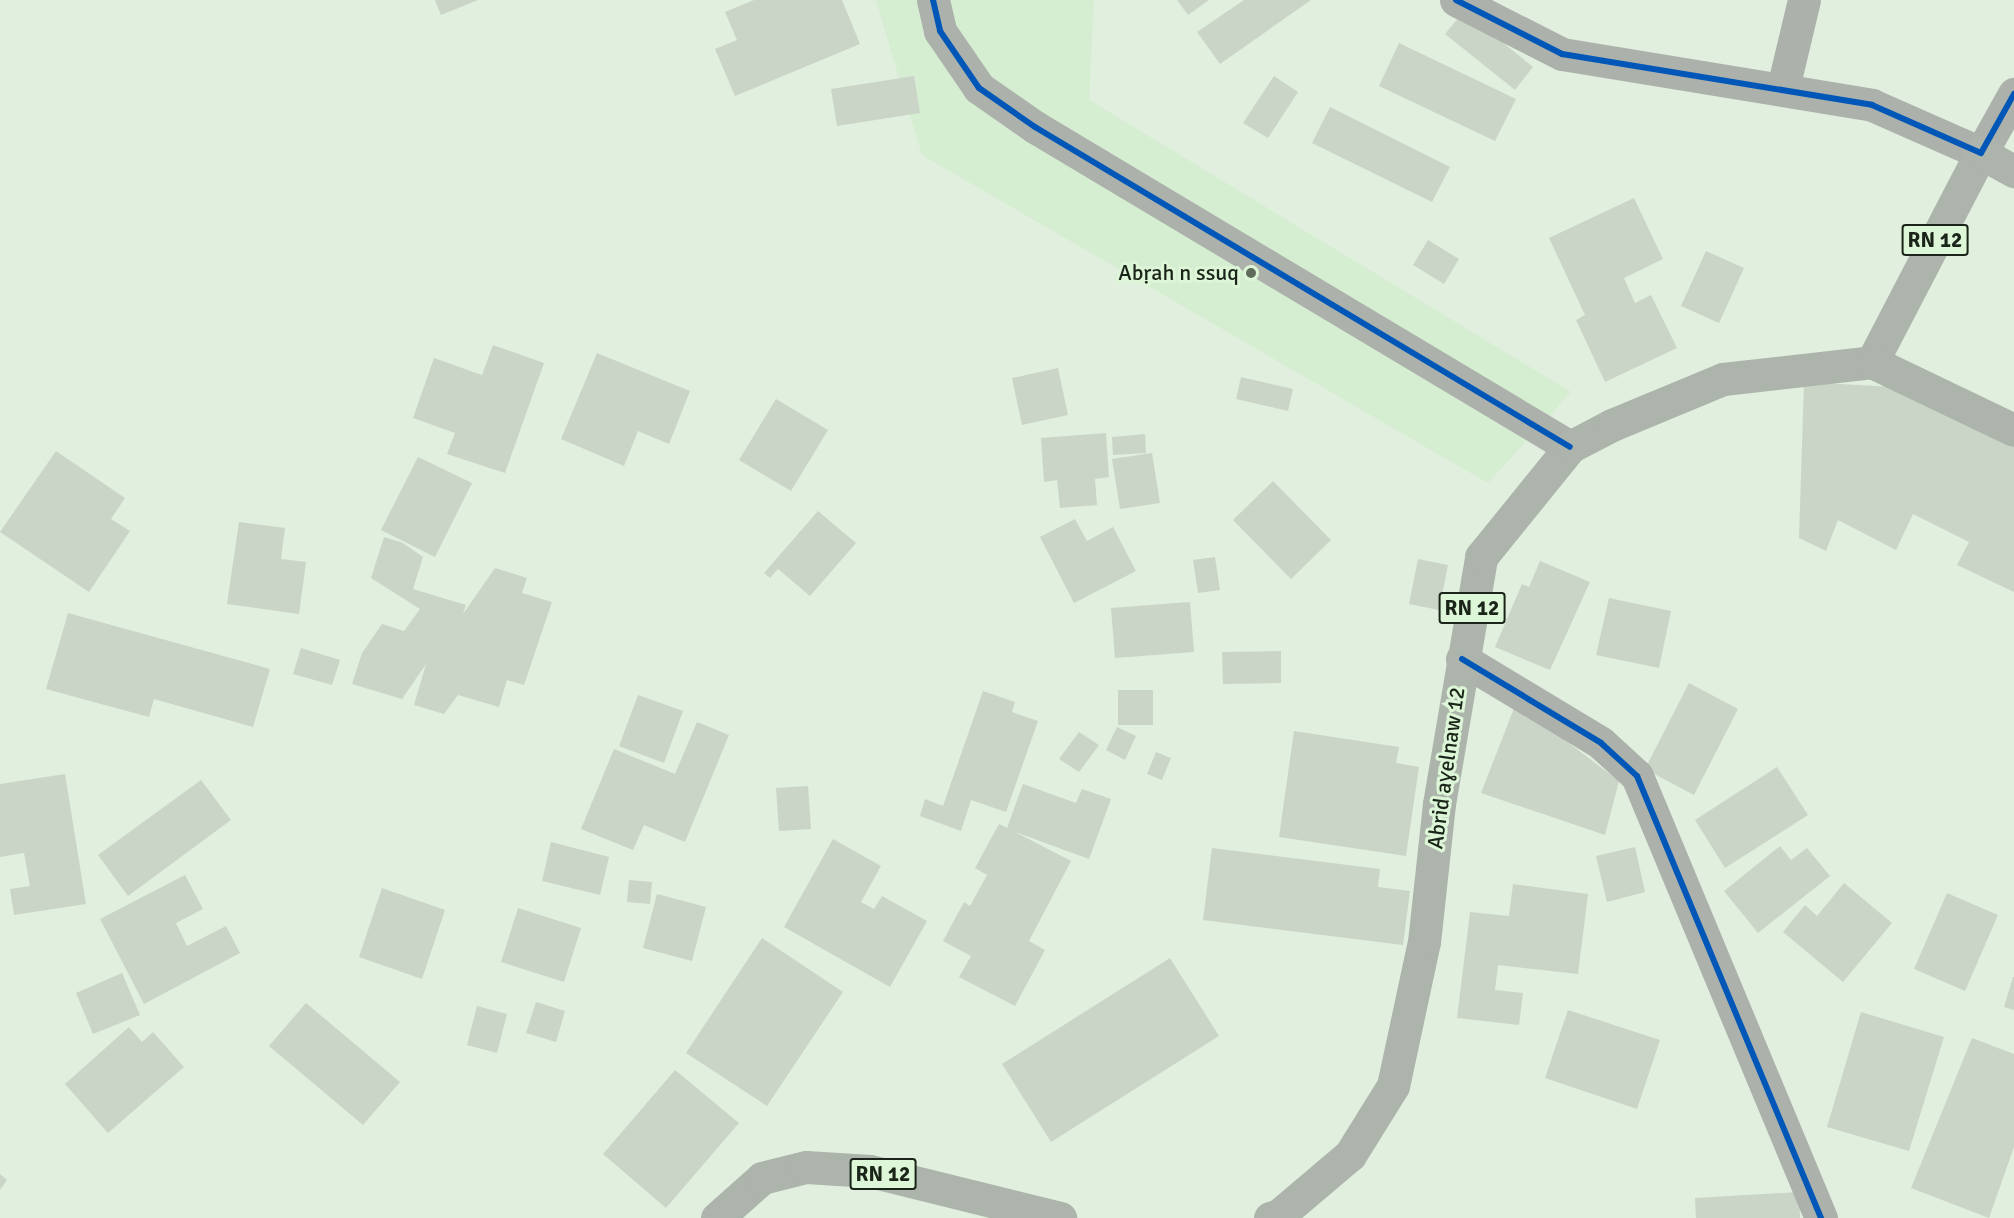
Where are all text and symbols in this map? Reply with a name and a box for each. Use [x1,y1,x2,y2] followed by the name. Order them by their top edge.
[1900,222,1970,258] road number: RN 12
[1118,260,1239,286] place label: Abṛah n ssuq
[1244,266,1258,280] marker: Abṛah n ssuq
[1438,590,1506,626] road number: RN 12
[1422,685,1470,851] street label: Abrid aɣelnaw 12
[848,1156,918,1192] road number: RN 12

